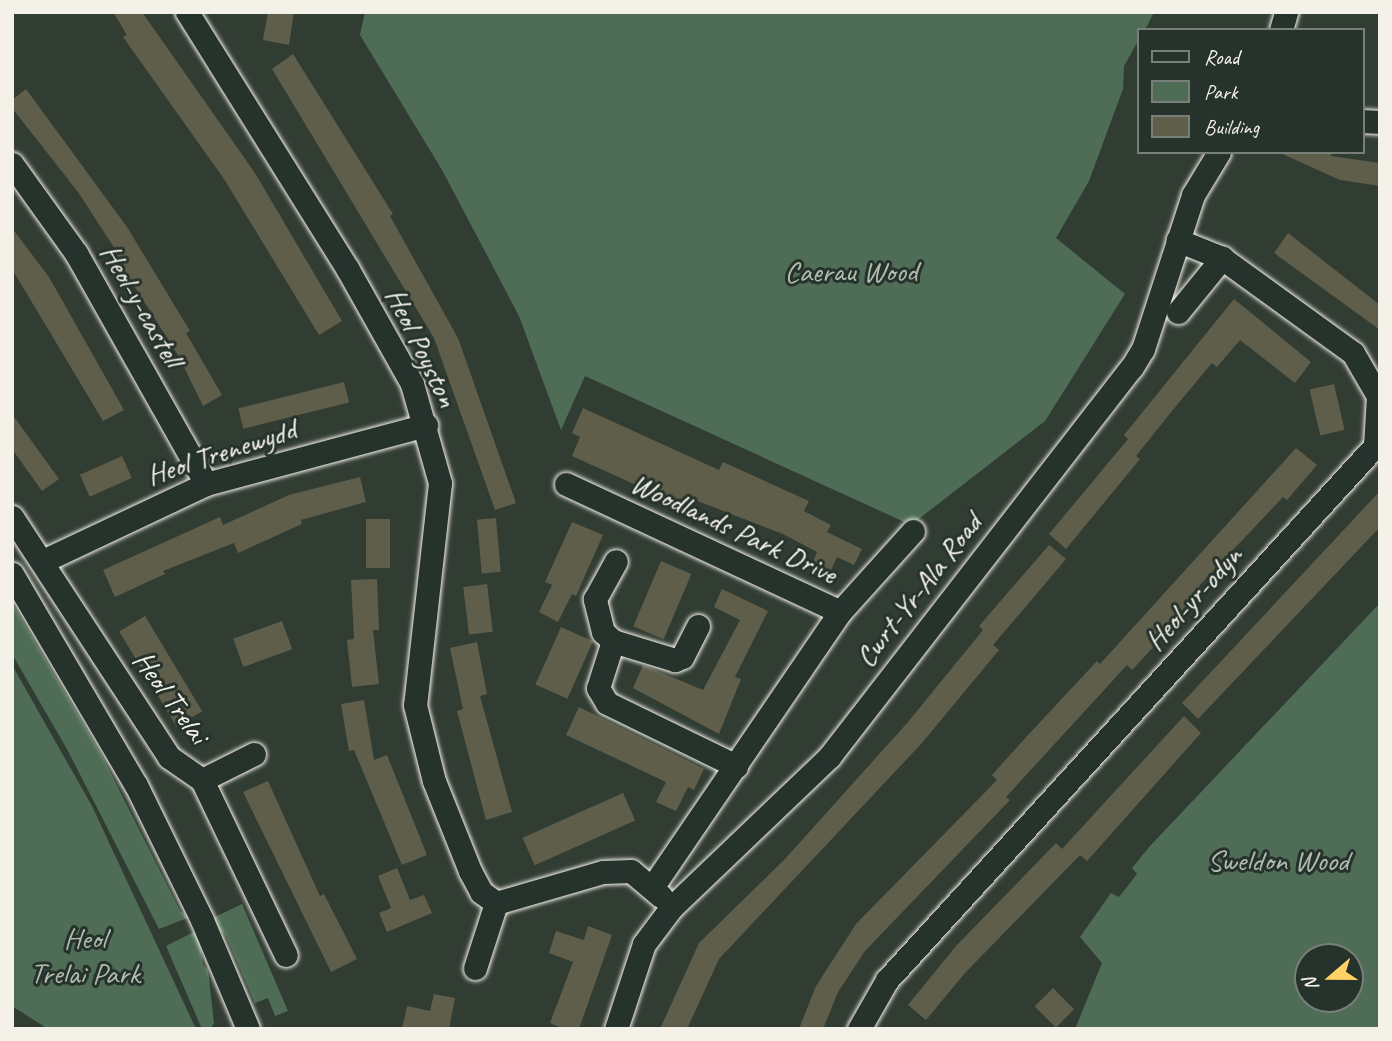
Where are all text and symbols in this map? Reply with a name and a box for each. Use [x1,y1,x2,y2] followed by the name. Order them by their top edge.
[1136,28,1364,154] legend
[1204,44,1239,70] text: Road
[1204,79,1237,105] text: Park
[1204,114,1259,140] text: Building
[92,237,192,373] street label: Heol-y-castell
[784,253,918,289] park label: Caerau Wood
[378,282,466,412] street label: Heol Poyston
[142,411,300,493] street label: Heol Trenewydd
[625,464,843,592] street label: Woodlands Park Drive
[847,506,989,674] street label: Cwrt-Yr-Ala Road
[1136,538,1250,658] street label: Heol-yr-odyn
[126,644,216,750] street label: Heol Trelai
[1207,842,1349,878] park label: Sweldon Wood
[30,920,140,990] park label: Heol Trelai Park
[1294,943,1364,1013] north arrow
[1298,975,1324,994] text: N

